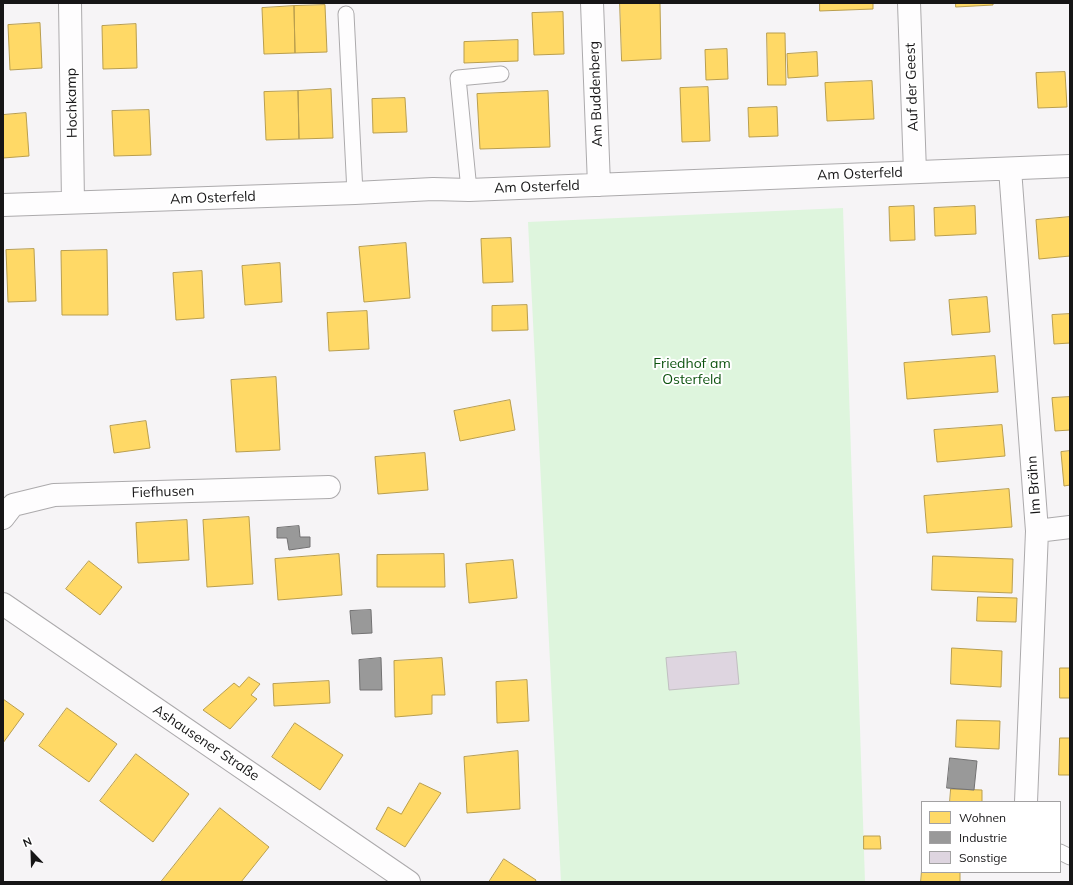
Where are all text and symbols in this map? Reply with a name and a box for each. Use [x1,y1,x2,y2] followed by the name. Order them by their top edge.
[586,41,606,147] street label: Am Buddenberg
[902,42,922,132] street label: Auf der Geest
[63,68,81,138] street label: Hochkamp
[817,164,903,184] street label: Am Osterfeld
[494,177,580,197] street label: Am Osterfeld
[170,188,256,208] street label: Am Osterfeld
[653,356,731,388] park label: Friedhof am Osterfeld
[1024,455,1044,515] street label: Im Brähn
[131,483,195,501] street label: Fiefhusen
[150,701,262,785] street label: Ashausener Straße
[921,801,1061,873] legend
[959,810,1006,825] text: Wohnen
[959,830,1007,845] text: Industrie
[12,833,52,873] north arrow
[21,834,34,850] text: N
[959,850,1007,865] text: Sonstige

